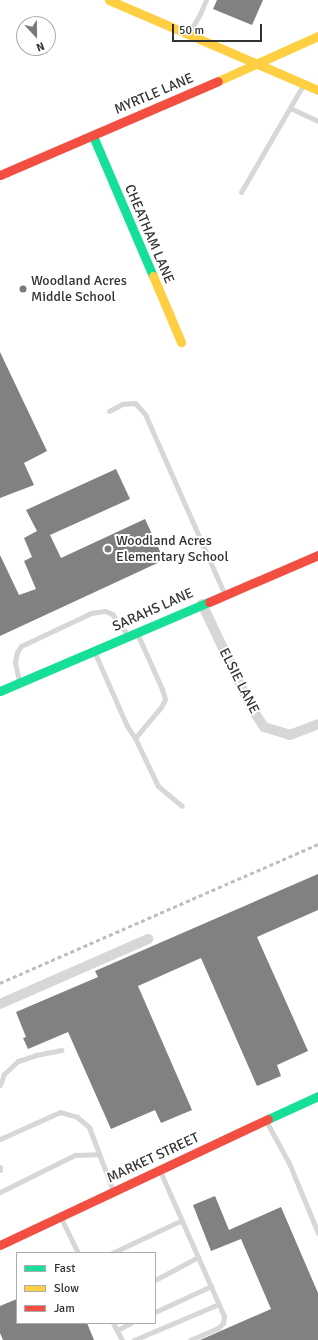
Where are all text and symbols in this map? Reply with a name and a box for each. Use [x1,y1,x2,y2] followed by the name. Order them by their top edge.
[16,16,56,56] north arrow
[174,16,264,42] scale bar
[179,23,204,38] text: 50 m
[34,39,46,54] text: N
[112,70,196,118] street label: MYRTLE LANE
[121,182,177,286] street label: CHEATHAM LANE
[31,273,127,306] place label: Woodland Acres Middle School
[18,284,28,294] marker: Woodland Acres Middle School
[116,533,229,566] place label: Woodland Acres Elementary School
[103,544,113,554] marker: Woodland Acres Elementary School
[110,585,196,635] street label: SARAHS LANE
[215,645,263,717] street label: ELSIE LANE
[104,1129,202,1187] street label: MARKET STREET
[16,1252,156,1324] legend
[54,1261,75,1276] text: Fast
[54,1281,79,1296] text: Slow
[54,1301,75,1316] text: Jam

